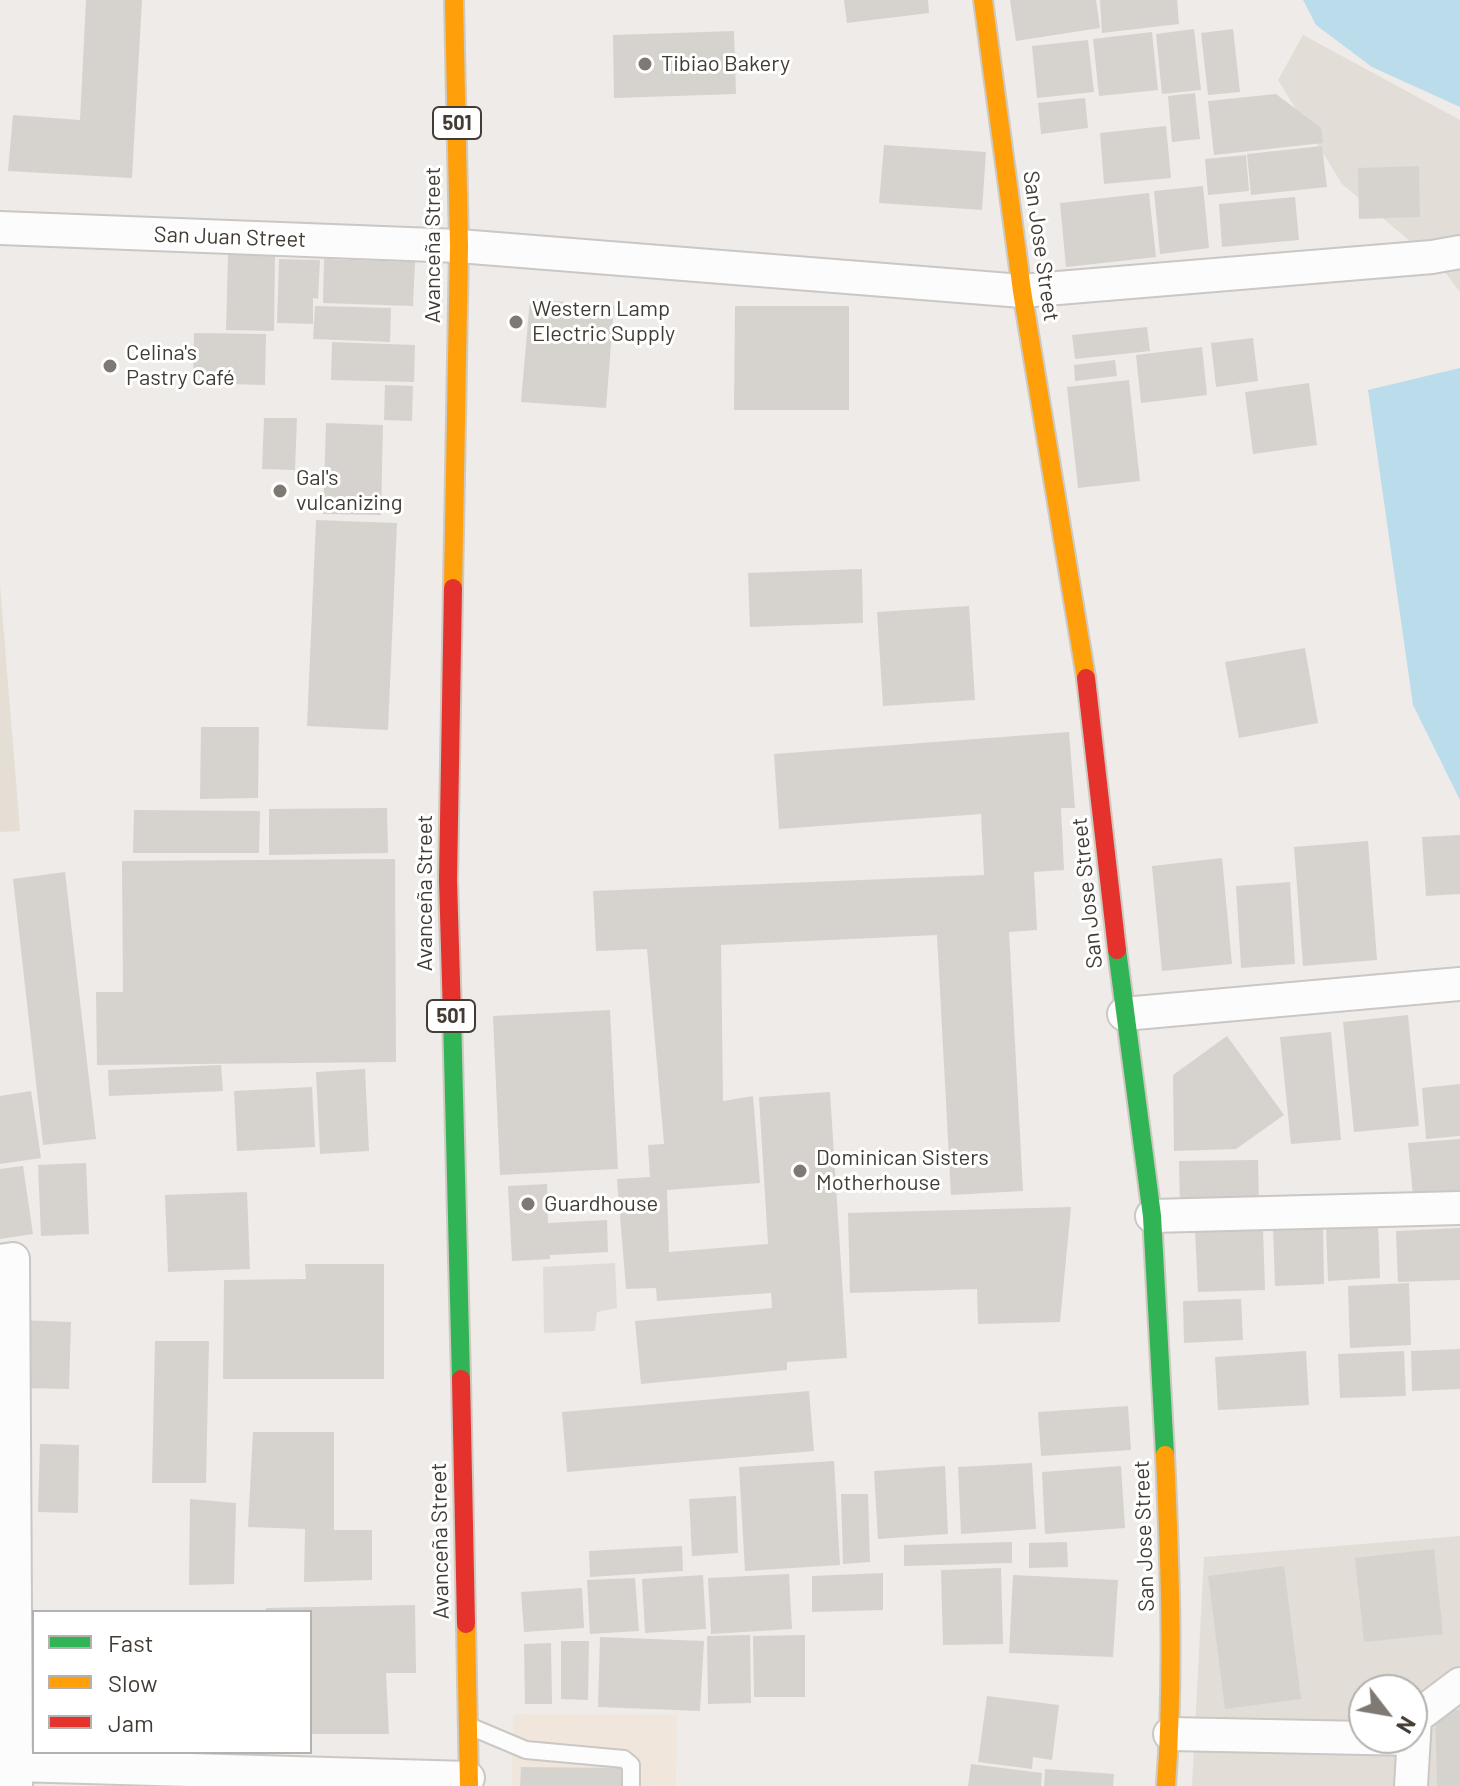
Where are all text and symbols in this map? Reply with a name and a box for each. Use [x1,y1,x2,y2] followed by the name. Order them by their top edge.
[661,51,790,77] place label: Tibiao Bakery
[636,55,654,73] marker: Tibiao Bakery
[433,107,481,139] road number: 501
[420,167,446,323] street label: Avanceña Street
[1017,169,1065,323] street label: San Jose Street
[153,221,307,253] street label: San Juan Street
[532,296,675,348] place label: Western Lamp Electric Supply
[507,313,525,331] marker: Western Lamp Electric Supply
[126,340,235,392] place label: Celina's Pastry Café
[101,357,119,375] marker: Celina's Pastry Café
[296,465,402,516] place label: Gal's vulcanizing
[271,482,289,500] marker: Gal's vulcanizing
[412,815,438,971] street label: Avanceña Street
[1066,816,1108,970] street label: San Jose Street
[427,1000,475,1032] road number: 501
[816,1145,989,1196] place label: Dominican Sisters Motherhouse
[791,1162,809,1180] marker: Dominican Sisters Motherhouse
[544,1191,658,1217] place label: Guardhouse
[519,1195,537,1213] marker: Guardhouse
[1128,1460,1160,1612] street label: San Jose Street
[425,1463,455,1619] street label: Avanceña Street
[32,1610,312,1754] legend
[108,1628,153,1657] text: Fast
[108,1668,157,1697] text: Slow
[1348,1674,1428,1754] north arrow
[108,1708,154,1737] text: Jam
[1392,1712,1422,1738] text: N

